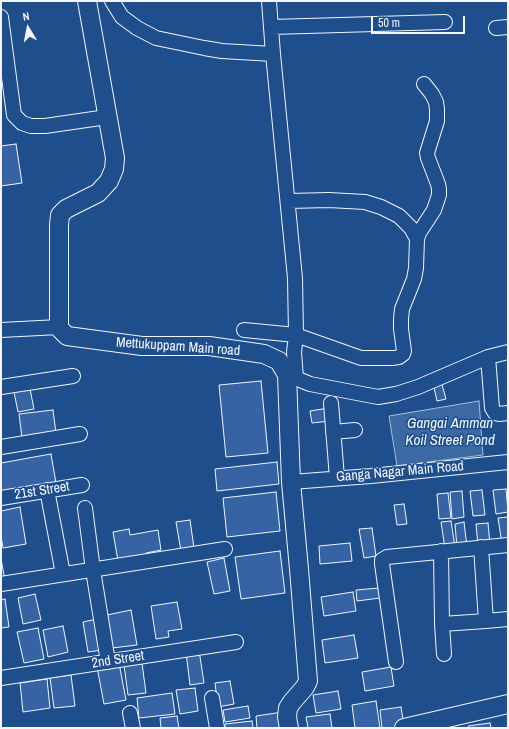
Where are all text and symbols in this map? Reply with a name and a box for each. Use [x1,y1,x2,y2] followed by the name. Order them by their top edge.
[8,8,48,48] north arrow
[373,8,467,34] scale bar
[21,9,30,24] text: N
[378,15,400,31] text: 50 m
[115,334,241,360] street label: Mettukuppam Main road
[405,415,495,450] water label: Gangai Amman Koil Street Pond
[335,458,465,486] street label: Ganga Nagar Main Road
[13,478,71,504] street label: 21st Street
[91,648,145,672] street label: 2nd Street

